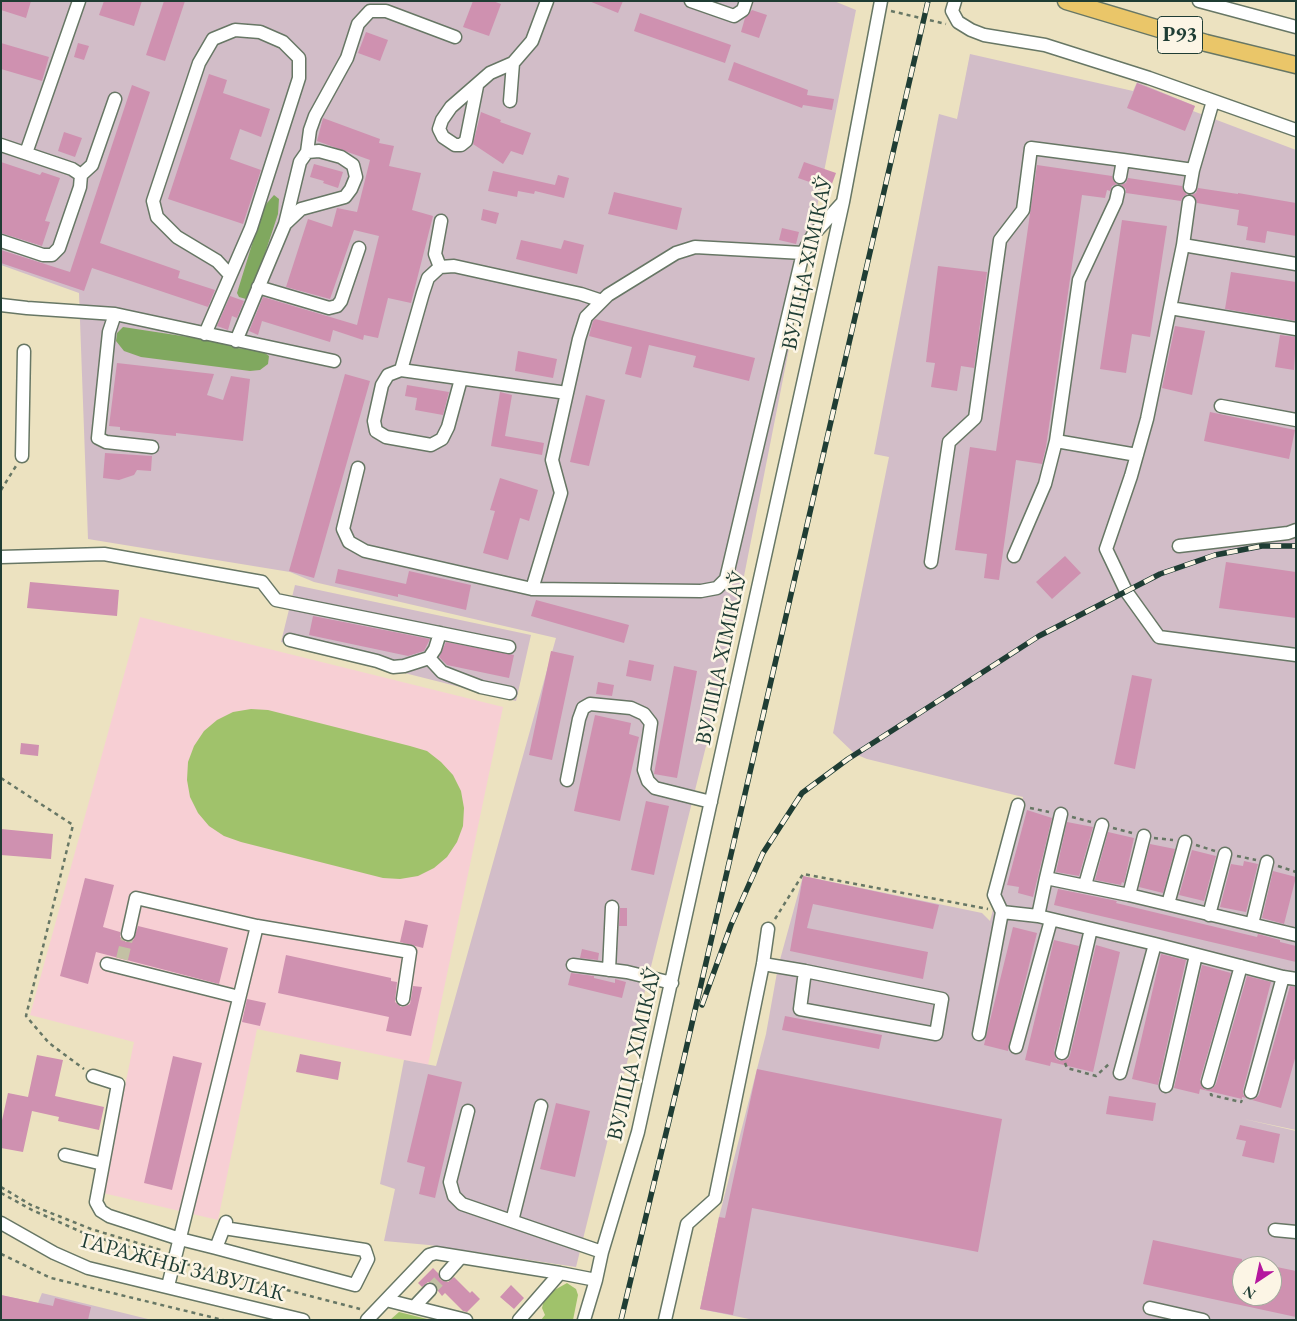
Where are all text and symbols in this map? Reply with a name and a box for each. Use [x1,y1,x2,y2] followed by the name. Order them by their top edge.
[1158,16,1202,54] road number: Р93
[777,173,839,353] street label: ВУЛІЦА ХІМІКАЎ
[691,568,753,748] street label: ВУЛІЦА ХІМІКАЎ
[602,965,668,1143] street label: ВУЛІЦА ХІМІКАЎ
[78,1228,288,1308] street label: ГАРАЖНЫ ЗАВУЛАК
[1232,1256,1282,1306] north arrow
[1239,1282,1259,1303] text: N

